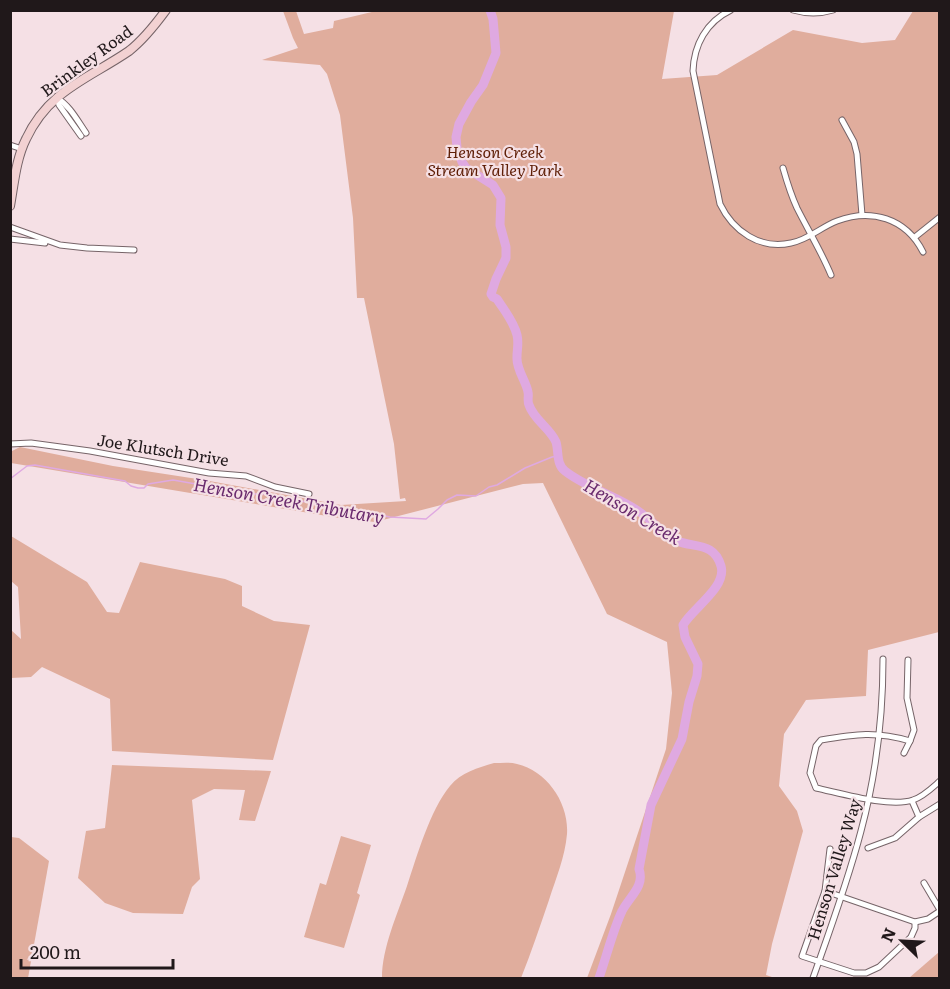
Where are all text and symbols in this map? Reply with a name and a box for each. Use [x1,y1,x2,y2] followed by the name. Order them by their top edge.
[35,18,137,102] street label: Brinkley Road
[427,139,563,181] park label: Henson Creek Stream Valley Park
[95,427,231,471] street label: Joe Klutsch Drive
[192,470,386,530] water label: Henson Creek Tributary
[579,471,687,551] water label: Henson Creek
[800,795,866,943] street label: Henson Valley Way
[872,911,932,971] north arrow
[874,923,901,946] text: N
[21,932,172,970] scale bar
[30,938,81,965] text: 200 m

